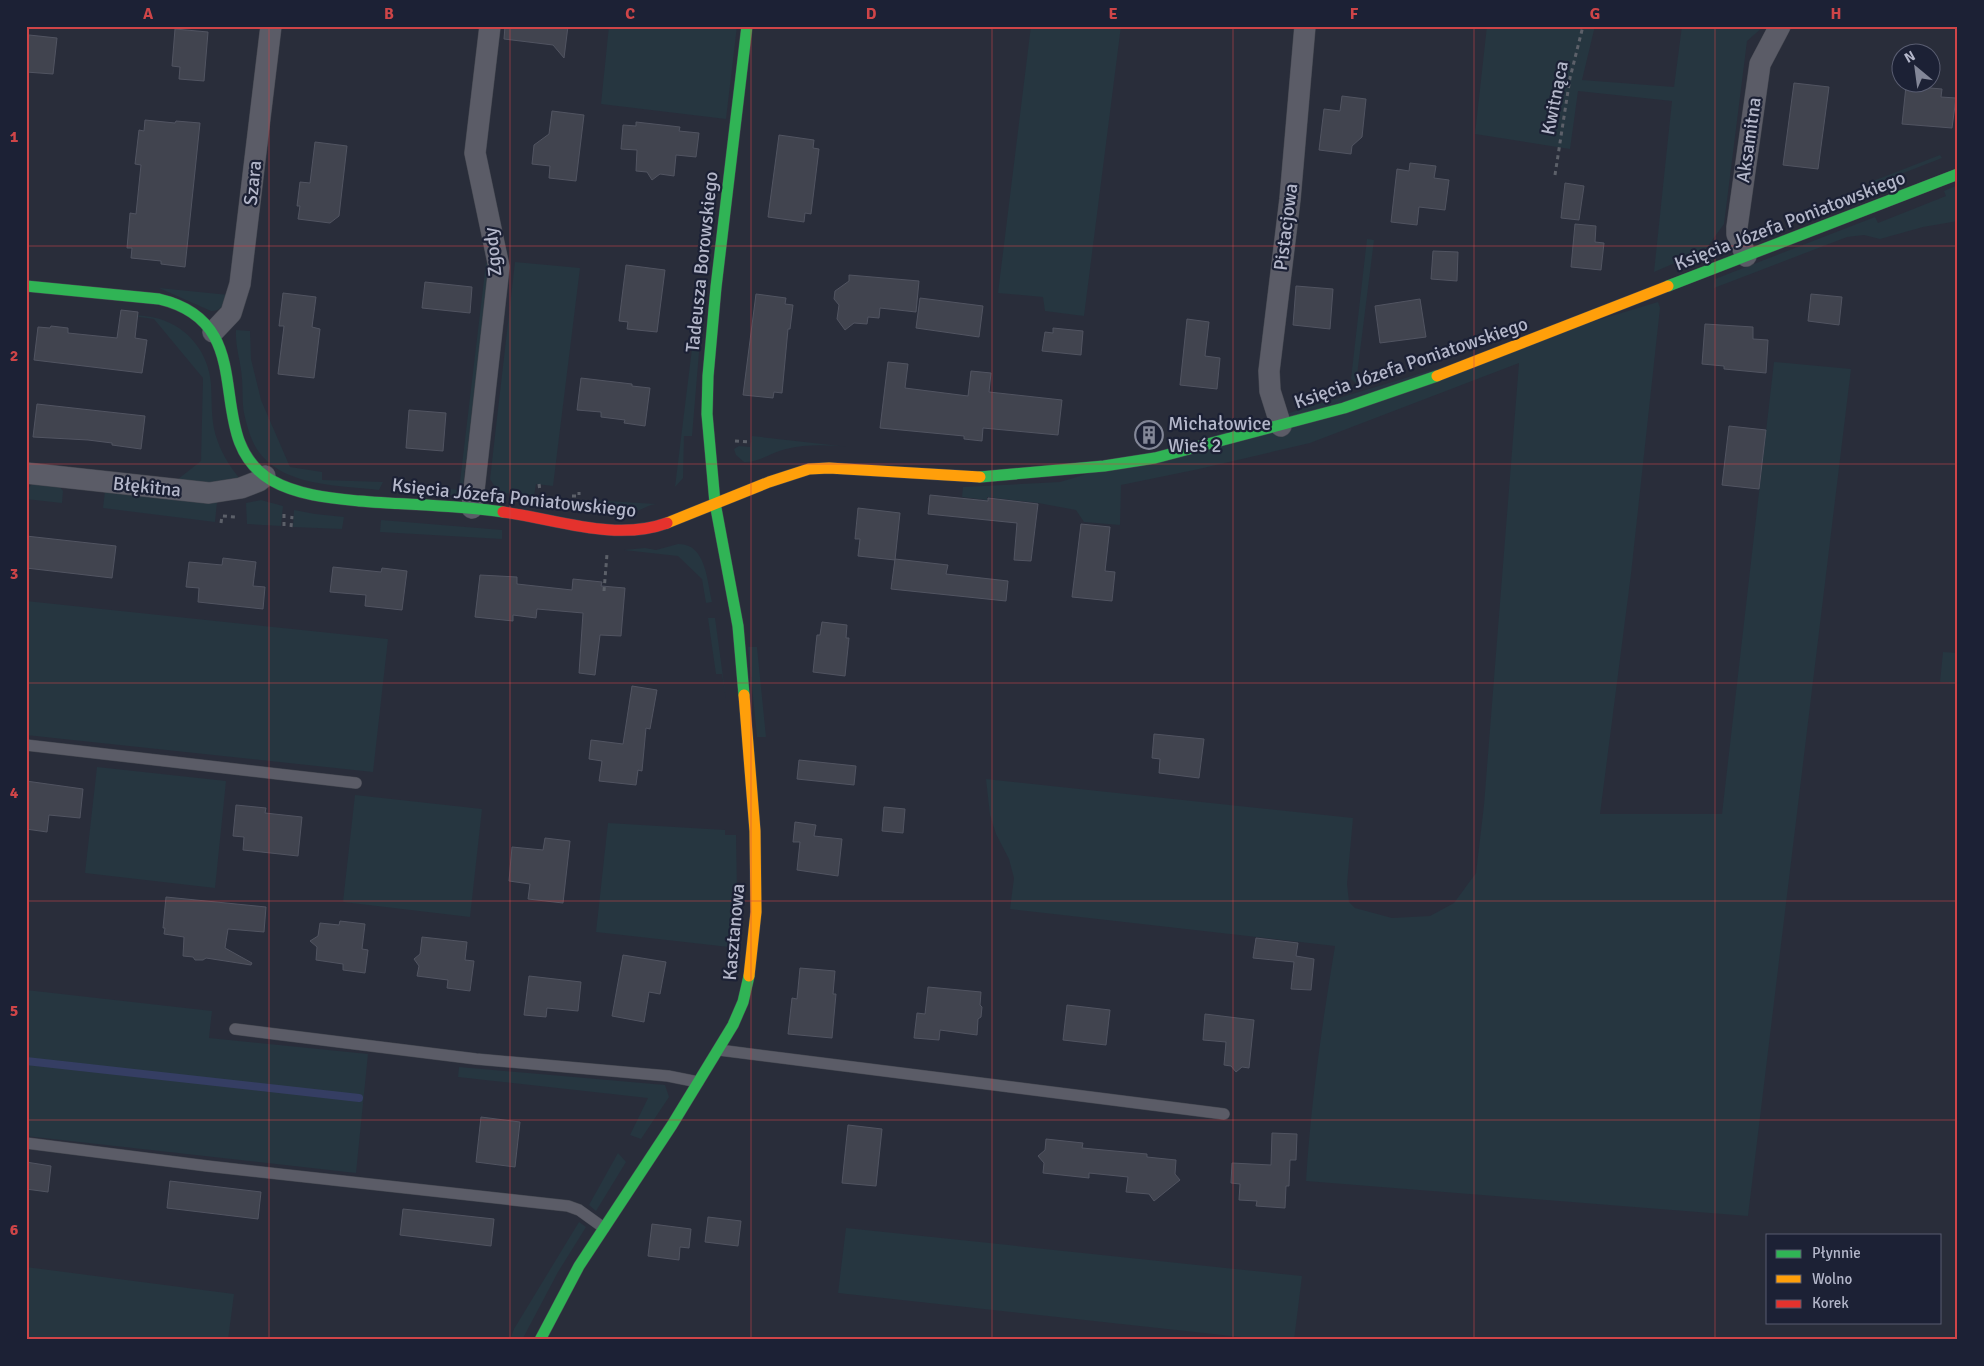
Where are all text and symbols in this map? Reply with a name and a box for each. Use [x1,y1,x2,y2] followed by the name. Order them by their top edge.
[143,4,154,24] text: A
[384,4,394,24] text: B
[625,4,635,24] text: C
[866,4,877,24] text: D
[1108,4,1118,24] text: E
[1350,4,1359,24] text: F
[1590,4,1600,24] text: G
[1831,4,1841,24] text: H
[1892,42,1942,92] north arrow
[1902,47,1918,67] text: N
[1536,59,1574,137] street label: Kwitnąca
[1731,96,1767,184] street label: Aksamitna
[10,127,19,147] text: 1
[239,159,267,207] street label: Szara
[1671,166,1909,276] street label: Księcia Józefa Poniatowskiego
[681,170,723,354] street label: Tadeusza Borowskiego
[1269,182,1303,272] street label: Pistacjowa
[478,226,507,278] street label: Zgody
[1291,312,1531,414] street label: Księcia Józefa Poniatowskiego
[10,346,18,366] text: 2
[1168,412,1271,458] place label: Michałowice Wieś 2
[1134,420,1164,450] building icon: Michałowice Wieś 2
[112,471,182,503] street label: Błękitna
[391,473,638,523] street label: Księcia Józefa Poniatowskiego
[10,564,18,584] text: 3
[10,783,19,803] text: 4
[718,882,750,982] street label: Kasztanowa
[10,1001,18,1021] text: 5
[10,1220,19,1240] text: 6
[1766,1234,1942,1324] legend
[1812,1244,1861,1262] text: Płynnie
[1812,1270,1853,1288] text: Wolno
[1812,1294,1849,1312] text: Korek

